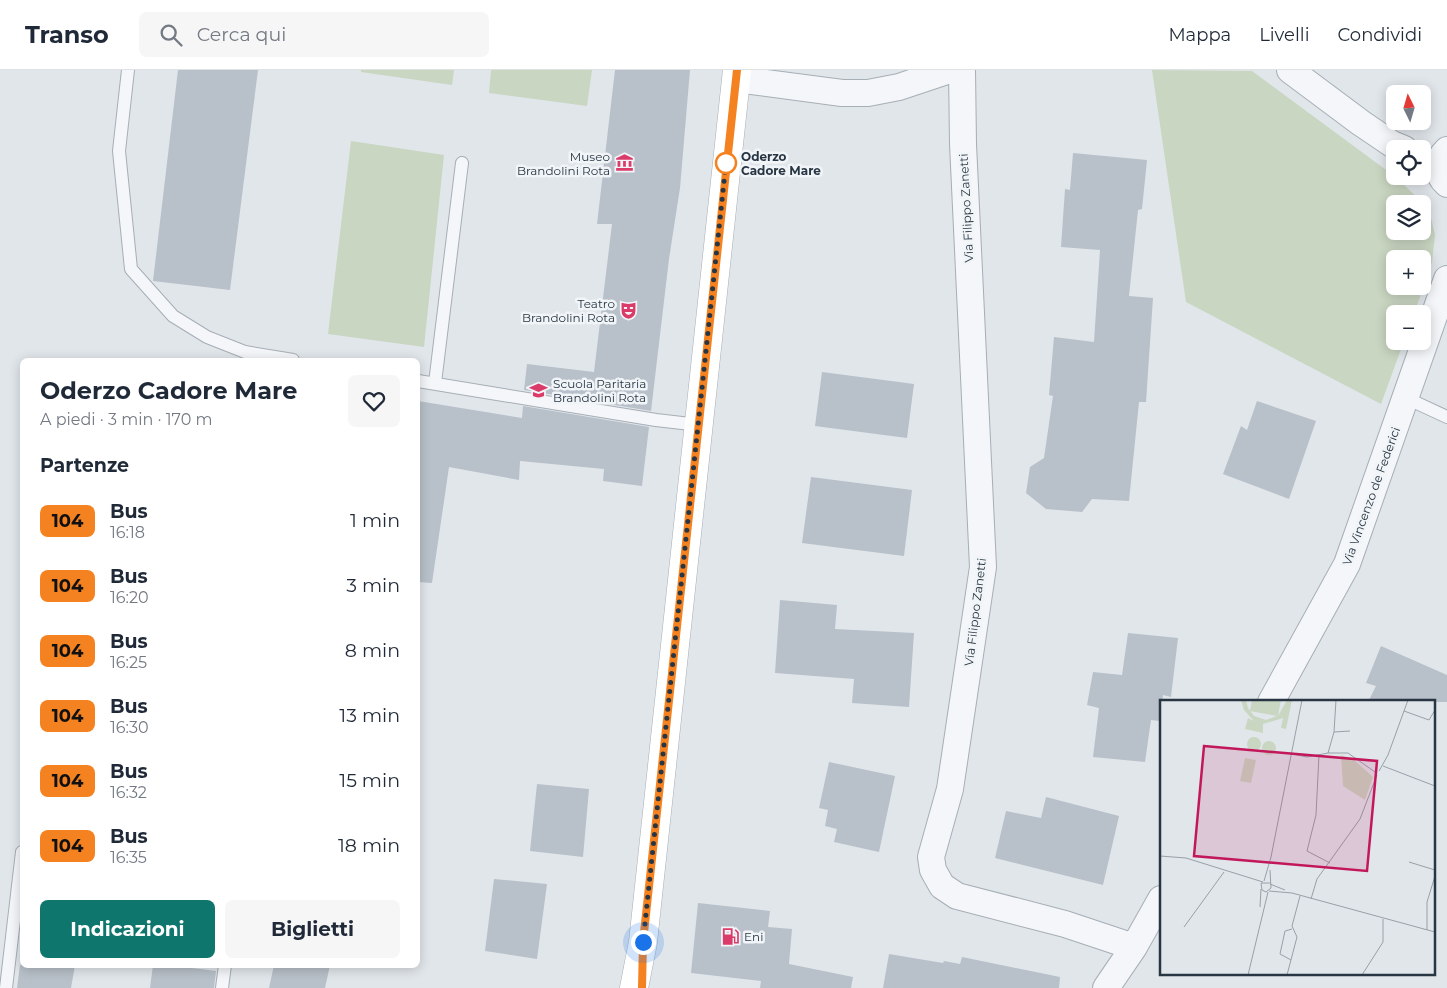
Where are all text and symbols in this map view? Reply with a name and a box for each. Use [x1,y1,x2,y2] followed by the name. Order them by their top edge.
[139,12,489,57] search box
[25,20,109,49] text: Transo
[157,21,185,49] icon: search
[197,23,286,46] text: Cerca qui
[1168,24,1231,46] text: Mappa
[1259,24,1310,46] text: Livelli
[1338,24,1422,46] text: Condividi
[1386,85,1431,130] north arrow
[1386,85,1431,350] map controls
[1386,140,1431,185] button: locate
[517,149,610,178] place label: Museo Brandolini Rota
[741,149,821,178] place label: Oderzo Cadore Mare
[715,152,737,174] marker: Oderzo Cadore Mare
[614,153,634,173] museum icon: Museo Brandolini Rota
[956,153,976,263] street label: Via Filippo Zanetti
[1386,195,1431,240] button: layers
[1386,250,1431,295] button: +
[522,296,615,325] place label: Teatro Brandolini Rota
[619,300,639,320] theatre icon: Teatro Brandolini Rota
[1386,305,1431,350] button: −
[348,375,400,427] button: heart
[40,376,297,405] text: Oderzo Cadore Mare
[553,376,646,405] place label: Scuola Paritaria Brandolini Rota
[529,380,549,400] school or university icon: Scuola Paritaria Brandolini Rota
[40,410,212,429] text: A piedi · 3 min · 170 m
[1339,425,1403,567] street label: Via Vincenzo de Federici
[40,454,129,477] text: Partenze
[110,500,148,523] text: Bus
[350,509,400,532] text: 1 min
[52,510,83,532] text: 104
[110,523,145,542] text: 16:18
[961,557,989,667] street label: Via Filippo Zanetti
[110,565,148,588] text: Bus
[346,574,400,597] text: 3 min
[52,575,83,597] text: 104
[110,588,149,607] text: 16:20
[110,630,148,653] text: Bus
[345,639,400,662] text: 8 min
[52,640,83,662] text: 104
[110,653,147,672] text: 16:25
[110,695,148,718] text: Bus
[1160,700,1434,976] inset map
[339,704,400,727] text: 13 min
[52,705,83,727] text: 104
[110,718,149,737] text: 16:30
[110,760,148,783] text: Bus
[339,769,400,792] text: 15 min
[52,770,83,792] text: 104
[110,783,147,802] text: 16:32
[110,825,148,848] text: Bus
[338,834,400,857] text: 18 min
[52,835,83,857] text: 104
[110,848,147,867] text: 16:35
[40,900,215,958] button: Indicazioni
[225,900,400,958] button: Biglietti
[720,926,740,946] fuel station icon: Eni
[744,929,763,944] place label: Eni
[631,930,656,955] your location

